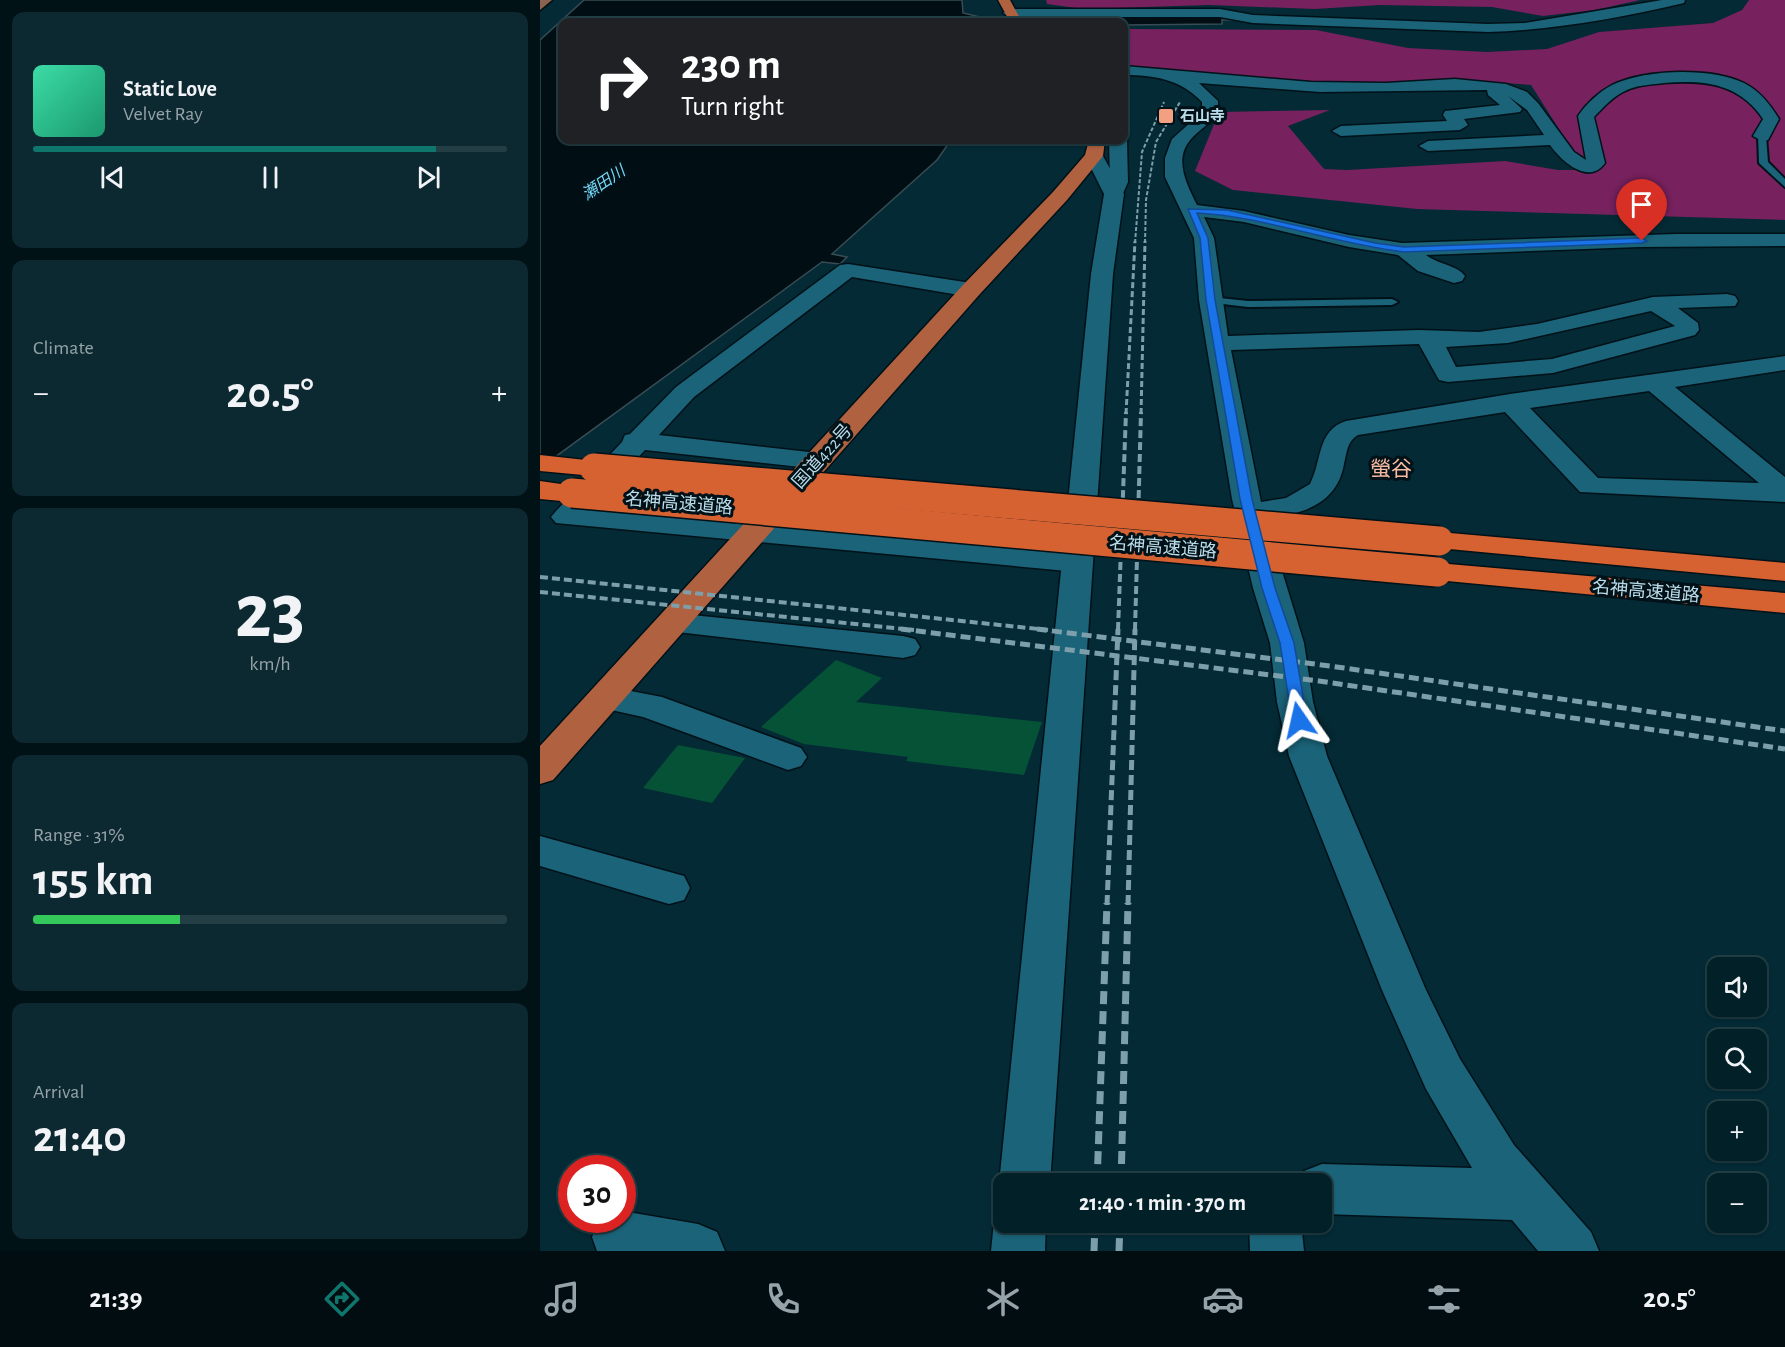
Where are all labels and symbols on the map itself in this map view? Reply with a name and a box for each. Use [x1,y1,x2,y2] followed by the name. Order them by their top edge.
[1157,107,1175,125] marker: 石山寺
[1180,108,1225,124] place label: 石山寺
[579,161,630,203] water label: 瀬田川
[1616,179,1667,241] pin
[788,420,856,492] street label: 国道422号
[1370,458,1412,480] district label: 螢谷
[624,488,734,518] street label: 名神高速道路
[1108,532,1218,562] street label: 名神高速道路
[1591,576,1701,606] street label: 名神高速道路
[1267,688,1331,752] position arrow
[558,1155,636,1233] speed limit sign: 30

